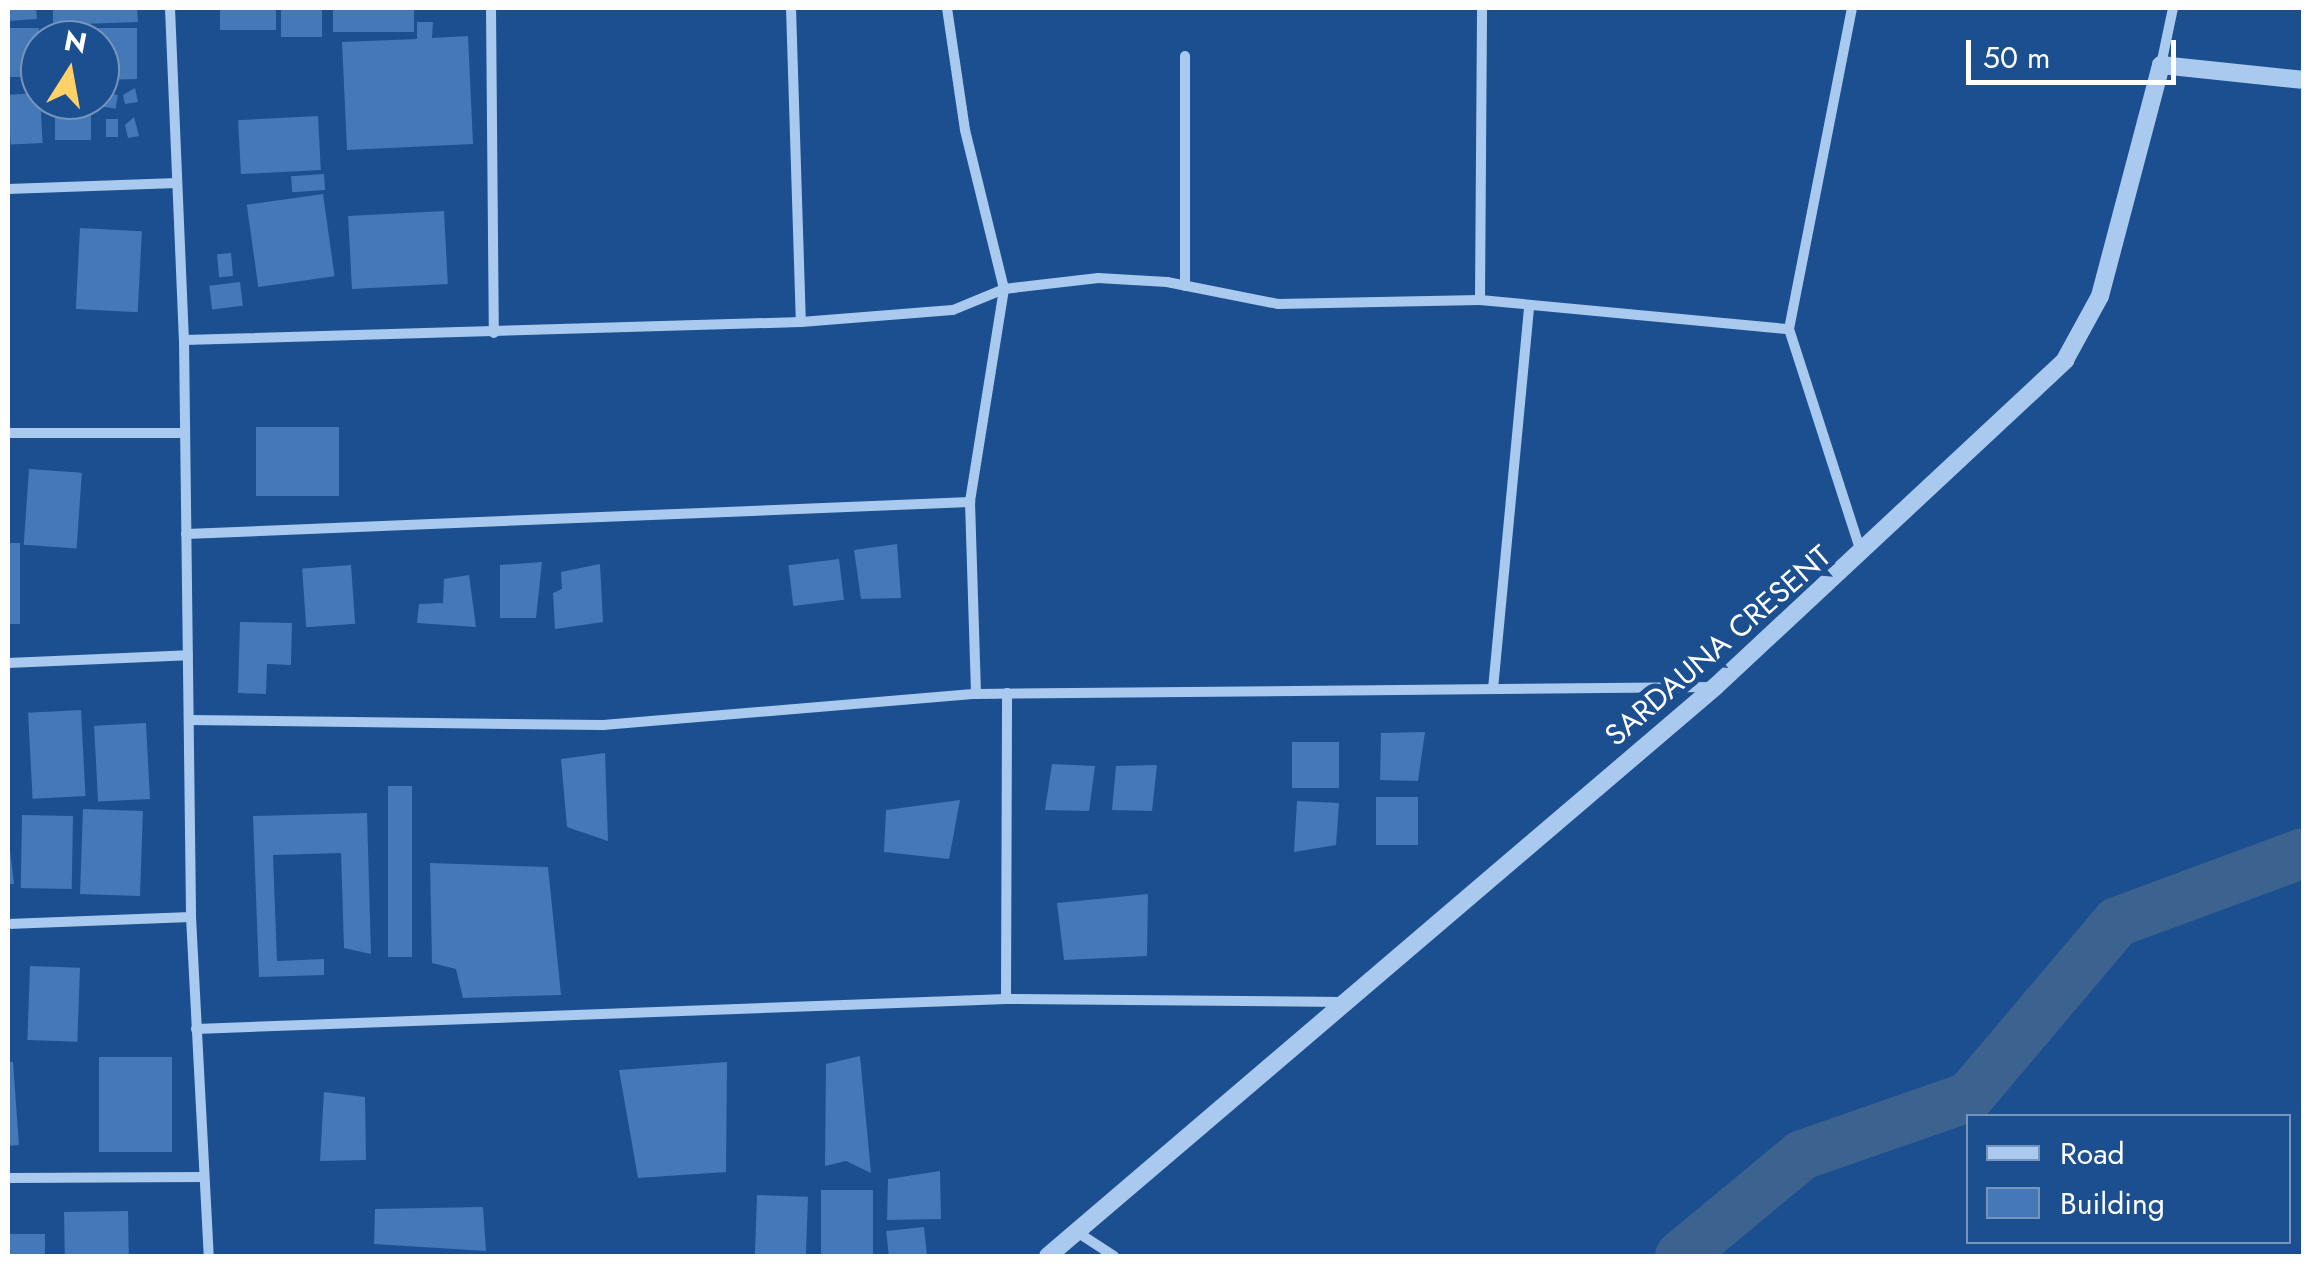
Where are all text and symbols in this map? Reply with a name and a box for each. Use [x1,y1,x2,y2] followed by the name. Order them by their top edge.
[20,20,120,120] north arrow
[61,20,90,64] text: N
[1971,20,2181,82] scale bar
[1983,36,2050,79] text: 50 m
[1598,538,1838,754] street label: SARDAUNA CRESENT
[1966,1114,2291,1244] legend
[2060,1132,2125,1175] text: Road
[2060,1182,2165,1225] text: Building

